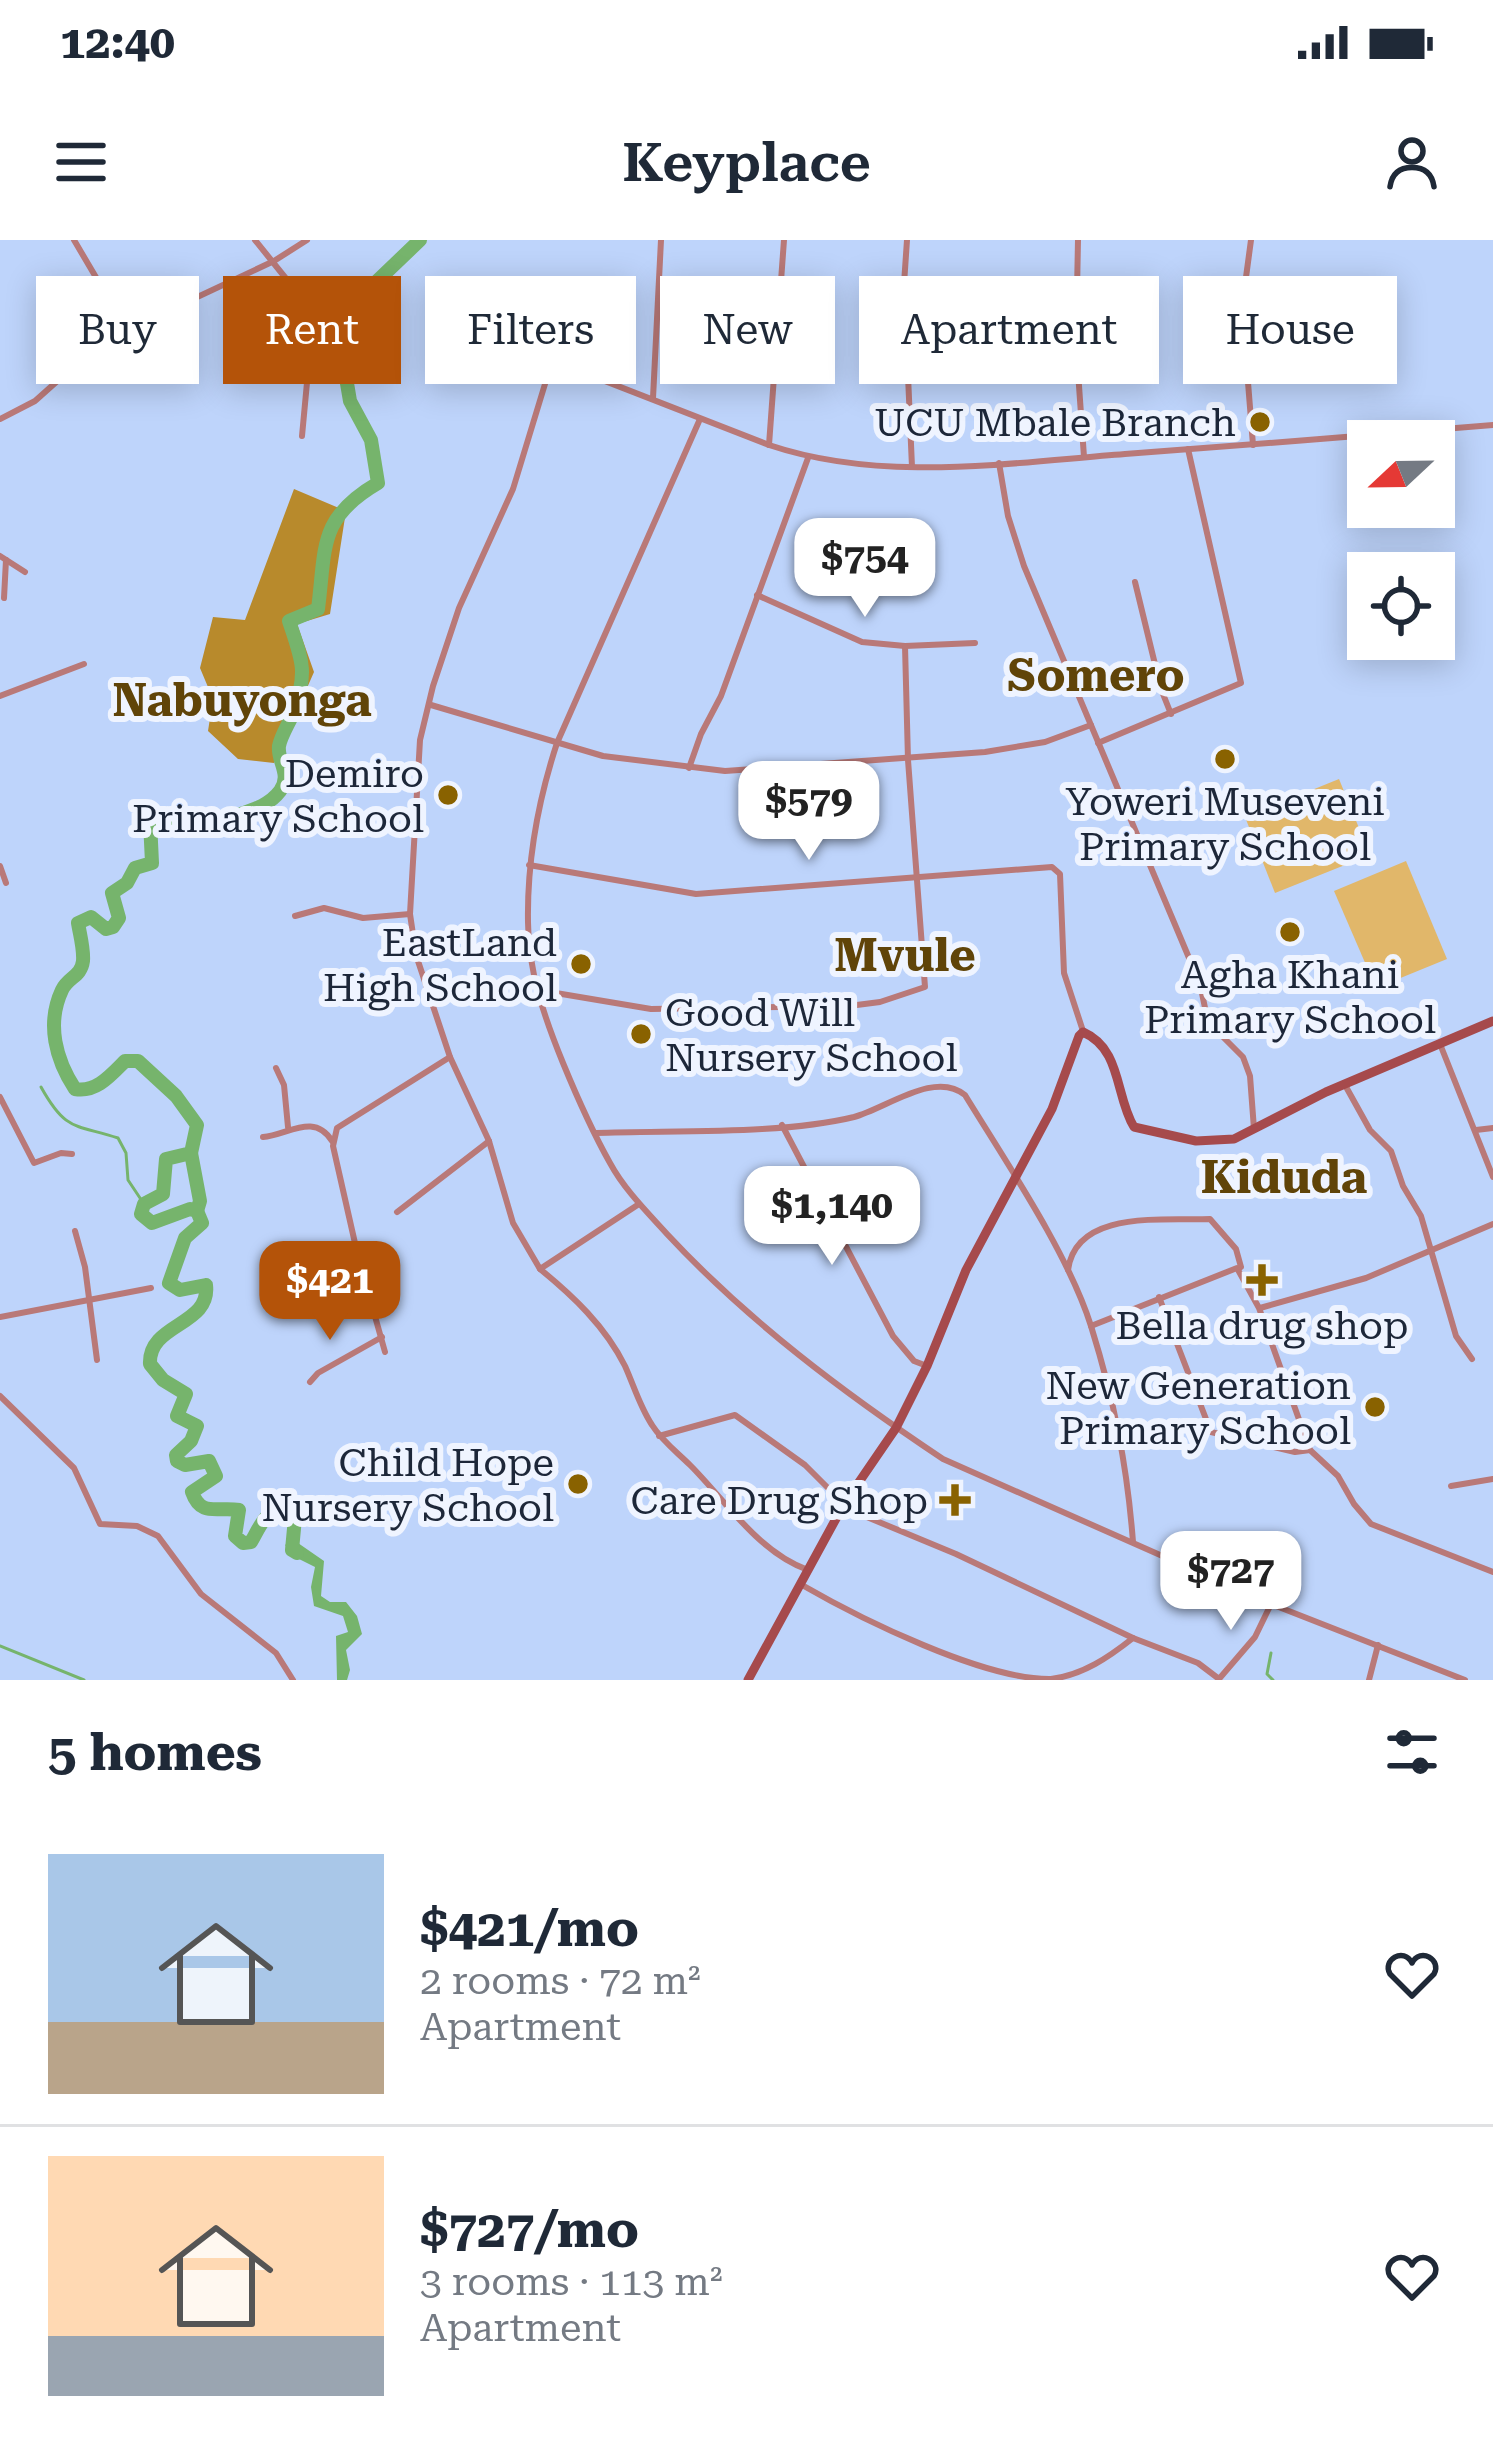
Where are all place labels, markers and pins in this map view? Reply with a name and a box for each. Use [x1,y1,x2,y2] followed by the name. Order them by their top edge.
[874,400,1236,446] place label: UCU Mbale Branch
[1247,409,1273,435] marker: UCU Mbale Branch
[794,518,936,620] pin: $754
[1212,746,1238,772] marker: Yoweri Museveni Primary School
[132,751,424,842] place label: Demiro Primary School
[738,761,880,863] pin: $579
[1065,779,1385,870] place label: Yoweri Museveni Primary School
[435,782,461,808] marker: Demiro Primary School
[1277,919,1303,945] marker: Agha Khani Primary School
[323,920,557,1011] place label: EastLand High School
[568,951,594,977] marker: EastLand High School
[1144,952,1436,1043] place label: Agha Khani Primary School
[665,990,957,1081] place label: Good Will Nursery School
[628,1021,654,1047] marker: Good Will Nursery School
[734,1166,930,1268] pin: $1,140
[259,1241,401,1343] pin: $421
[1246,1264,1278,1296] marker: Bella drug shop
[1116,1303,1408,1349] place label: Bella drug shop
[1045,1363,1351,1454] place label: New Generation Primary School
[1362,1394,1388,1420] marker: New Generation Primary School
[262,1440,554,1531] place label: Child Hope Nursery School
[565,1471,591,1497] marker: Child Hope Nursery School
[631,1478,928,1524] place label: Care Drug Shop
[939,1484,971,1516] marker: Care Drug Shop
[1160,1531,1302,1633] pin: $727

